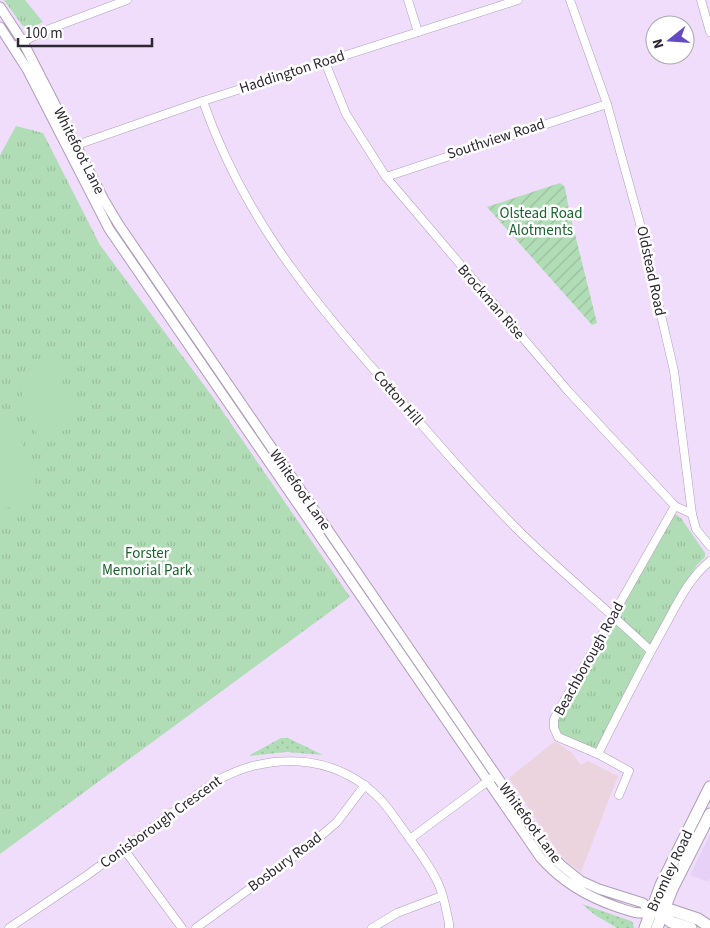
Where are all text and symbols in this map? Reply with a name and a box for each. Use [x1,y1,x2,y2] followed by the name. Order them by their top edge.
[18,15,151,47] scale bar
[645,15,695,65] north arrow
[25,23,63,44] text: 100 m
[648,36,669,51] text: N
[237,45,347,99] street label: Haddington Road
[48,104,110,198] street label: Whitefoot Lane
[444,113,548,165] street label: Southview Road
[500,203,582,241] park label: Olstead Road Alotments
[631,224,671,318] street label: Oldstead Road
[452,260,530,344] street label: Brockman Rise
[368,366,428,430] street label: Cotton Hill
[264,445,336,535] street label: Whitefoot Lane
[102,543,193,581] park label: Forster Memorial Park
[549,598,629,720] street label: Beachborough Road
[96,771,226,873] street label: Conisborough Crescent
[494,779,566,867] street label: Whitefoot Lane
[244,827,326,897] street label: Bosbury Road
[642,827,698,915] street label: Bromley Road

